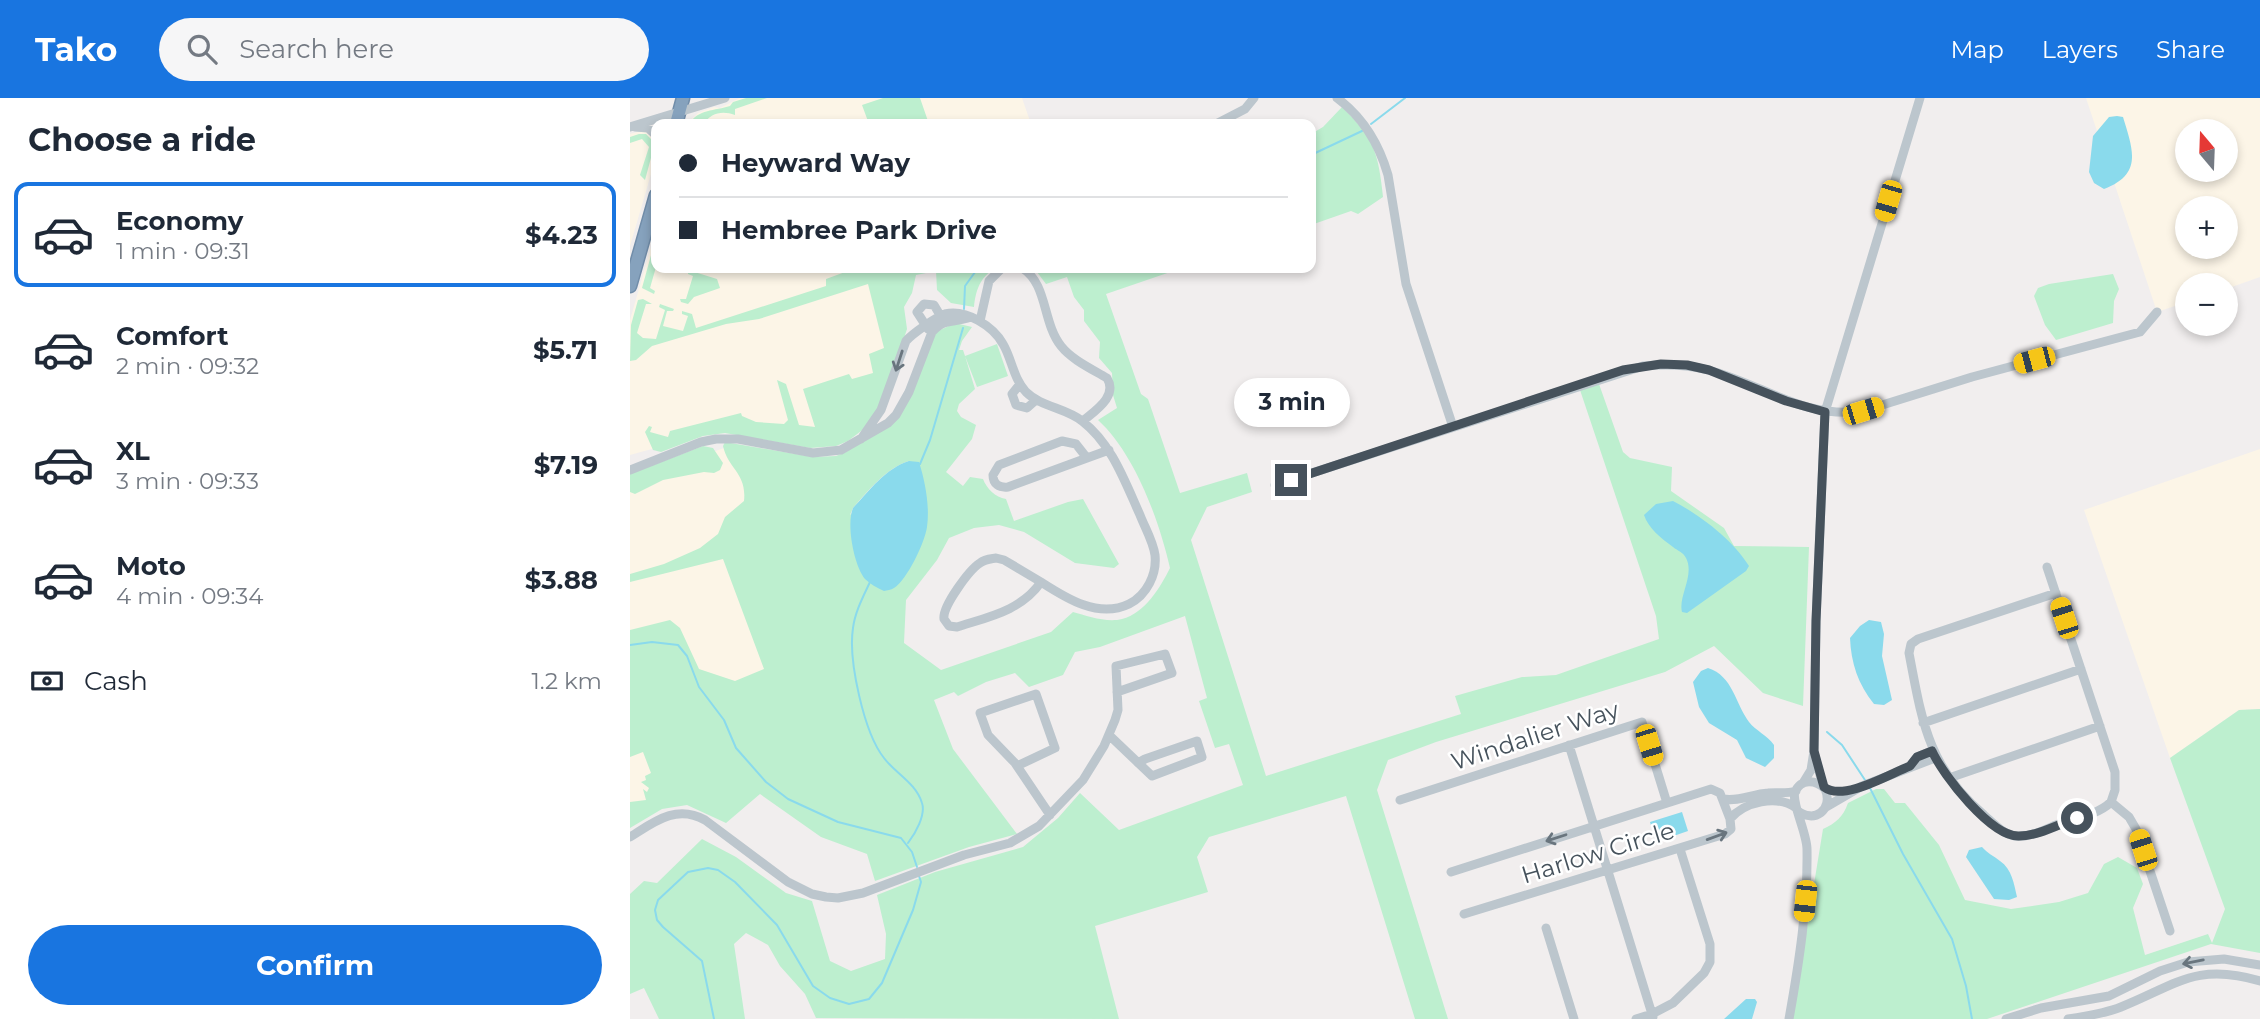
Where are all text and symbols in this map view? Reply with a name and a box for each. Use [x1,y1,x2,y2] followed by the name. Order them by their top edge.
[159,18,649,81] search box
[35,29,117,69] text: Tako
[183,30,221,68] icon: search
[239,33,394,65] text: Search here
[1950,35,2004,64] text: Map
[2042,35,2118,64] text: Layers
[2156,35,2225,64] text: Share
[2175,119,2238,182] north arrow
[2175,119,2238,336] map controls
[28,120,256,159] text: Choose a ride
[721,147,910,179] text: Heyward Way
[1873,178,1904,224] car
[2175,196,2238,259] button: +
[32,203,95,266] icon: car
[116,205,243,237] text: Economy
[721,214,997,246] text: Hembree Park Drive
[525,219,598,251] text: $4.23
[116,237,250,265] text: 1 min · 09:31
[2175,273,2238,336] button: −
[32,318,95,381] icon: car
[116,320,228,352] text: Comfort
[533,334,598,366] text: $5.71
[2011,344,2058,376] car
[892,350,905,372] one-way arrow
[116,352,259,380] text: 2 min · 09:32
[1233,378,1349,428] callout: 3 min
[1258,388,1326,416] text: 3 min
[1840,395,1887,427] car
[32,433,95,496] icon: car
[116,435,150,467] text: XL
[534,449,598,481] text: $7.19
[1275,464,1307,496] route end
[116,467,259,495] text: 3 min · 09:33
[32,548,95,611] icon: car
[116,550,186,582] text: Moto
[525,564,598,596] text: $3.88
[116,582,264,610] text: 4 min · 09:34
[2048,595,2081,641] car
[28,662,66,700] icon: cash
[84,665,148,697] text: Cash
[532,667,602,695] text: 1.2 km
[1447,695,1622,776] street label: Windalier Way
[1633,722,1666,768] car
[2061,802,2093,834] route start
[1518,815,1678,890] street label: Harlow Circle
[2127,827,2160,873] car
[1705,829,1727,842] one-way arrow
[1546,833,1568,846] one-way arrow
[1793,879,1818,923] car
[28,925,602,1005] button: Confirm
[2182,955,2205,969] one-way arrow

